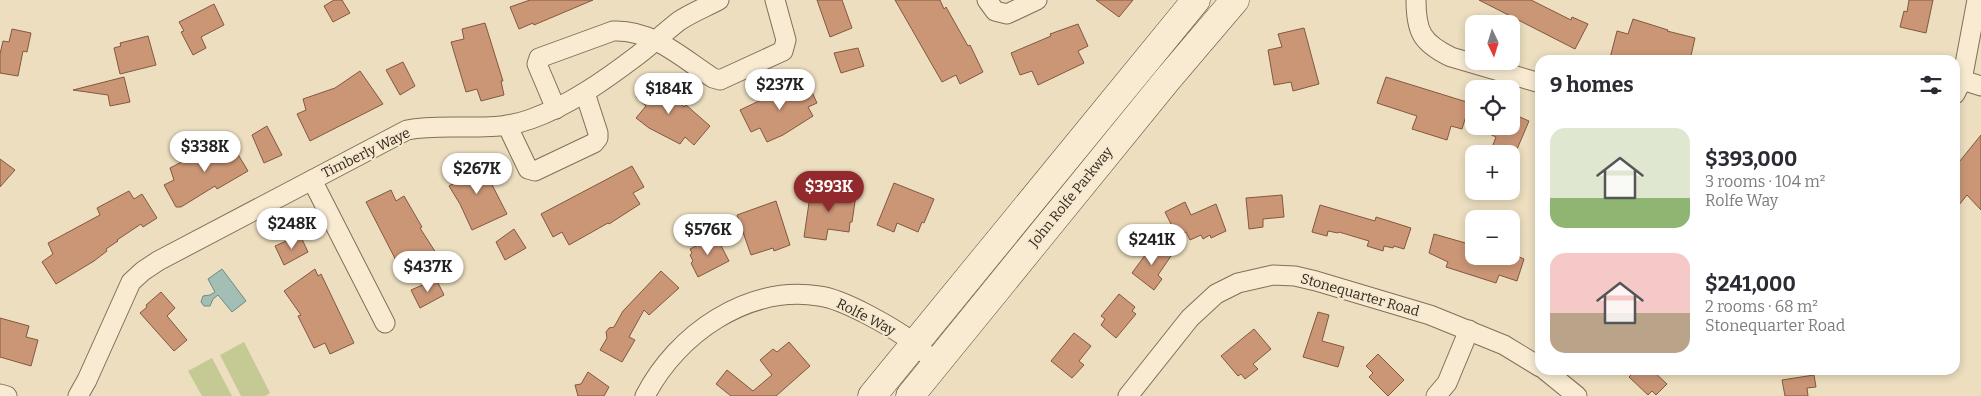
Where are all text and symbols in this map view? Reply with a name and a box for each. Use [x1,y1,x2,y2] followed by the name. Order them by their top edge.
[1465,15,1520,70] north arrow
[1465,15,1520,265] map controls
[745,68,815,111] pin: $237K
[1917,71,1945,99] icon: filters
[634,72,704,115] pin: $184K
[1550,72,1634,98] text: 9 homes
[756,75,804,94] text: $237K
[645,79,693,98] text: $184K
[1465,80,1520,135] button: locate
[319,124,413,182] street label: Timberly Waye
[170,130,240,173] pin: $338K
[181,137,229,156] text: $338K
[1025,143,1117,251] street label: John Rolfe Parkway
[1465,145,1520,200] button: +
[1705,146,1797,172] text: $393,000
[1590,148,1650,208] icon: home
[442,152,512,195] pin: $267K
[453,159,501,178] text: $267K
[794,170,864,213] pin: $393K
[1705,172,1825,191] text: 3 rooms · 104 m²
[805,177,853,196] text: $393K
[1705,191,1778,210] text: Rolfe Way
[257,208,327,250] pin: $248K
[1465,210,1520,265] button: −
[267,214,317,233] text: $248K
[673,214,743,256] pin: $576K
[684,220,732,239] text: $576K
[1117,224,1187,266] pin: $241K
[1129,230,1175,249] text: $241K
[393,250,463,293] pin: $437K
[404,257,452,276] text: $437K
[1299,270,1421,320] street label: Stonequarter Road
[1705,271,1796,297] text: $241,000
[1590,273,1650,333] icon: home
[834,295,899,339] street label: Rolfe Way
[1705,297,1818,316] text: 2 rooms · 68 m²
[1705,316,1845,335] text: Stonequarter Road

